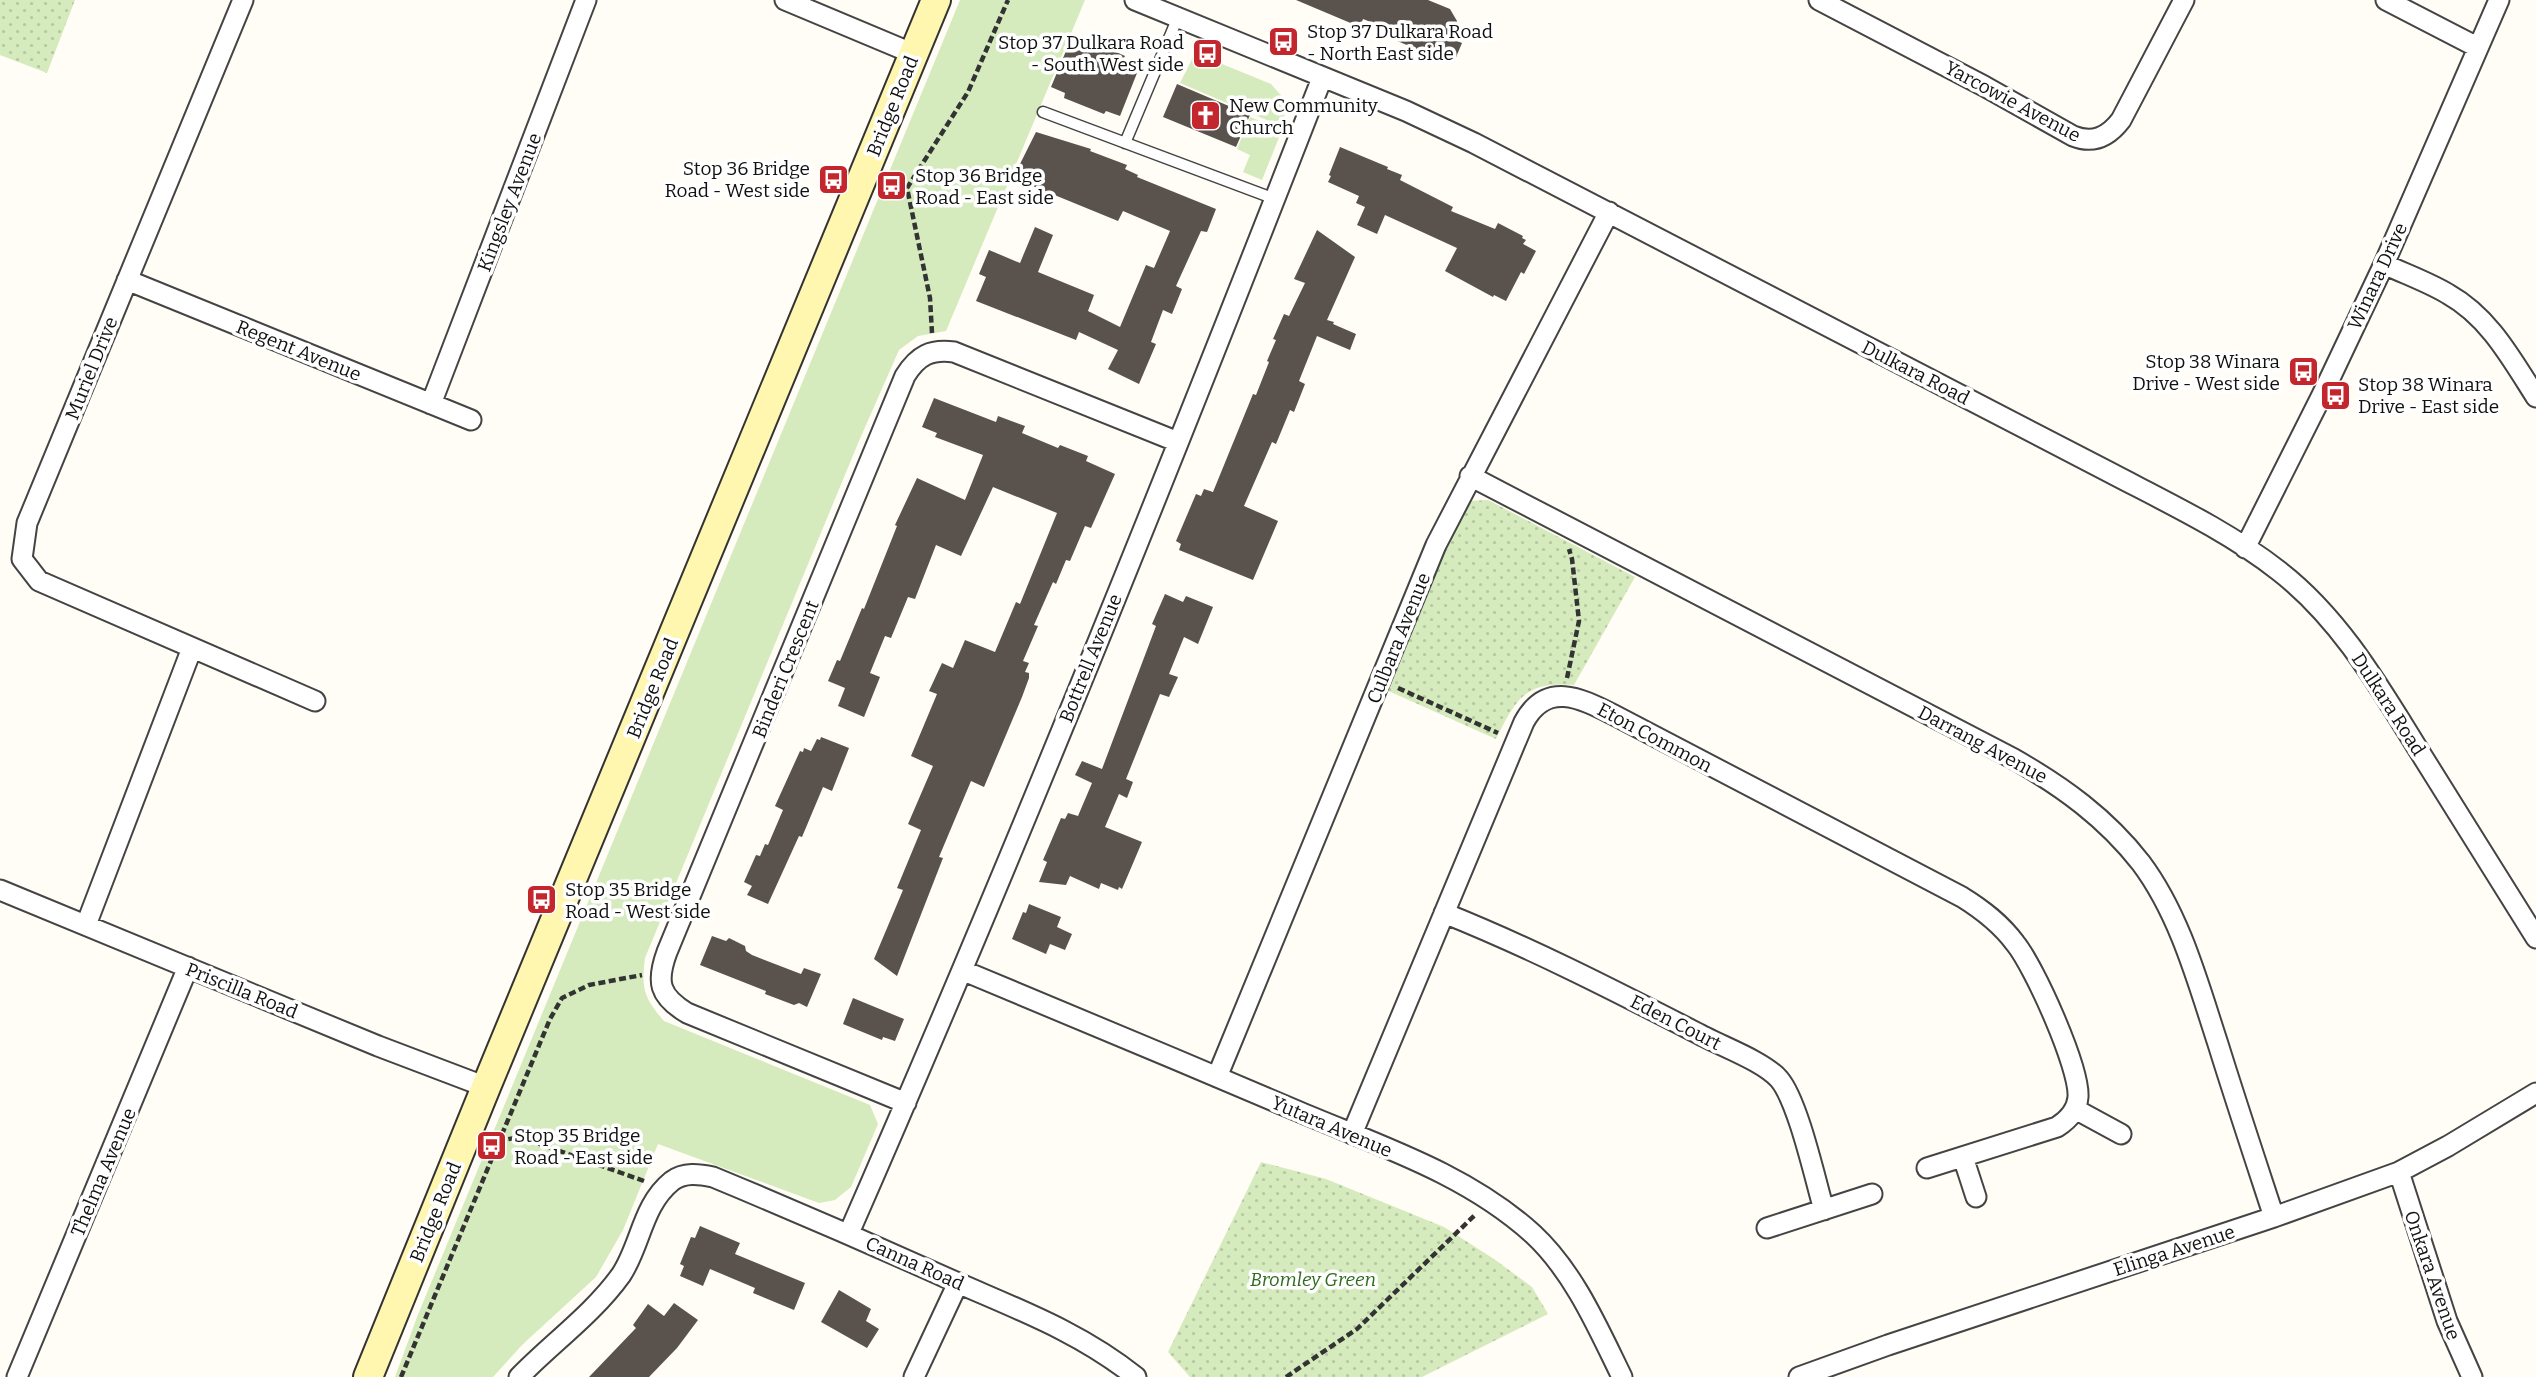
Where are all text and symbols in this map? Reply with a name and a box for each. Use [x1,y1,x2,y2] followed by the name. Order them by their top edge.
[1307,20,1493,65] place label: Stop 37 Dulkara Road - North East side
[1267,25,1301,59] bus stop icon: Stop 37 Dulkara Road - North East side
[998,31,1184,76] place label: Stop 37 Dulkara Road - South West side
[1190,36,1224,70] bus stop icon: Stop 37 Dulkara Road - South West side
[862,53,923,160] street label: Bridge Road
[1941,56,2085,147] street label: Yarcowie Avenue
[1229,94,1379,139] place label: New Community Church
[1189,99,1223,133] church icon: New Community Church
[472,130,546,275] street label: Kingsley Avenue
[664,157,810,202] place label: Stop 36 Bridge Road - West side
[816,162,850,196] bus stop icon: Stop 36 Bridge Road - West side
[915,164,1054,209] place label: Stop 36 Bridge Road - East side
[875,169,909,203] bus stop icon: Stop 36 Bridge Road - East side
[2343,219,2412,333] street label: Winara Drive
[60,313,123,423] street label: Muriel Drive
[233,315,365,386] street label: Regent Avenue
[1858,335,1974,409] street label: Dulkara Road
[2132,350,2281,395] place label: Stop 38 Winara Drive - West side
[2286,355,2320,389] bus stop icon: Stop 38 Winara Drive - West side
[2358,373,2499,418] place label: Stop 38 Winara Drive - East side
[2318,378,2352,412] bus stop icon: Stop 38 Winara Drive - East side
[1362,569,1435,707] street label: Culbara Avenue
[1054,591,1127,726] street label: Bottrell Avenue
[747,597,824,741] street label: Binderi Crescent
[622,635,683,742] street label: Bridge Road
[2347,649,2430,760] street label: Dulkara Road
[1593,698,1716,777] street label: Eton Common
[1914,701,2051,788] street label: Darrang Avenue
[565,878,711,923] place label: Stop 35 Bridge Road - West side
[525,883,559,917] bus stop icon: Stop 35 Bridge Road - West side
[182,958,301,1023] street label: Priscilla Road
[1627,990,1725,1055] street label: Eden Court
[1268,1091,1396,1162] street label: Yutara Avenue
[66,1104,141,1240] street label: Thelma Avenue
[514,1124,653,1169] place label: Stop 35 Bridge Road - East side
[474,1129,508,1163] bus stop icon: Stop 35 Bridge Road - East side
[405,1159,466,1266] street label: Bridge Road
[2400,1207,2465,1343] street label: Onkara Avenue
[2111,1220,2238,1281] street label: Elinga Avenue
[862,1232,968,1295] street label: Canna Road
[1250,1268,1376,1291] park label: Bromley Green

